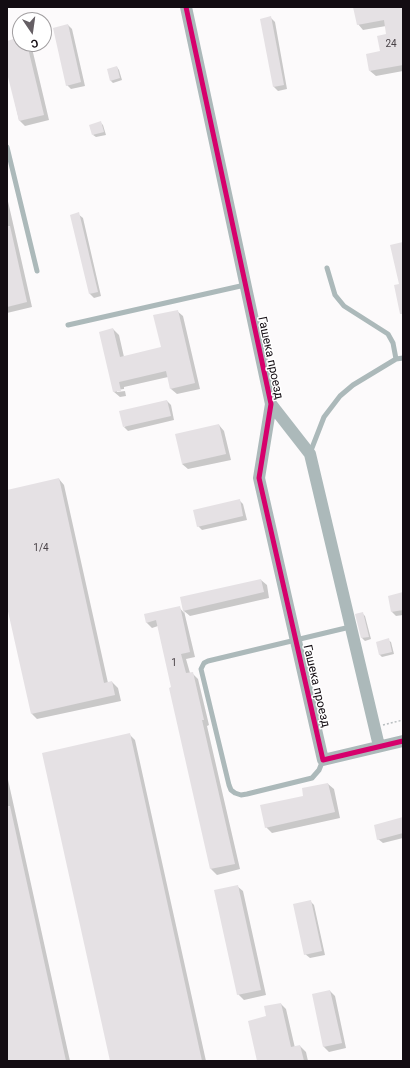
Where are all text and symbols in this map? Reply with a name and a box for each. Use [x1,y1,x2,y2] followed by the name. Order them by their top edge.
[12,12,52,52] north arrow
[30,36,40,50] text: С
[385,38,397,50] house number: 24
[254,315,286,401] street label: Гашека проезд
[33,542,49,554] house number: 1/4
[300,643,332,729] street label: Гашека проезд
[171,657,177,669] house number: 1

